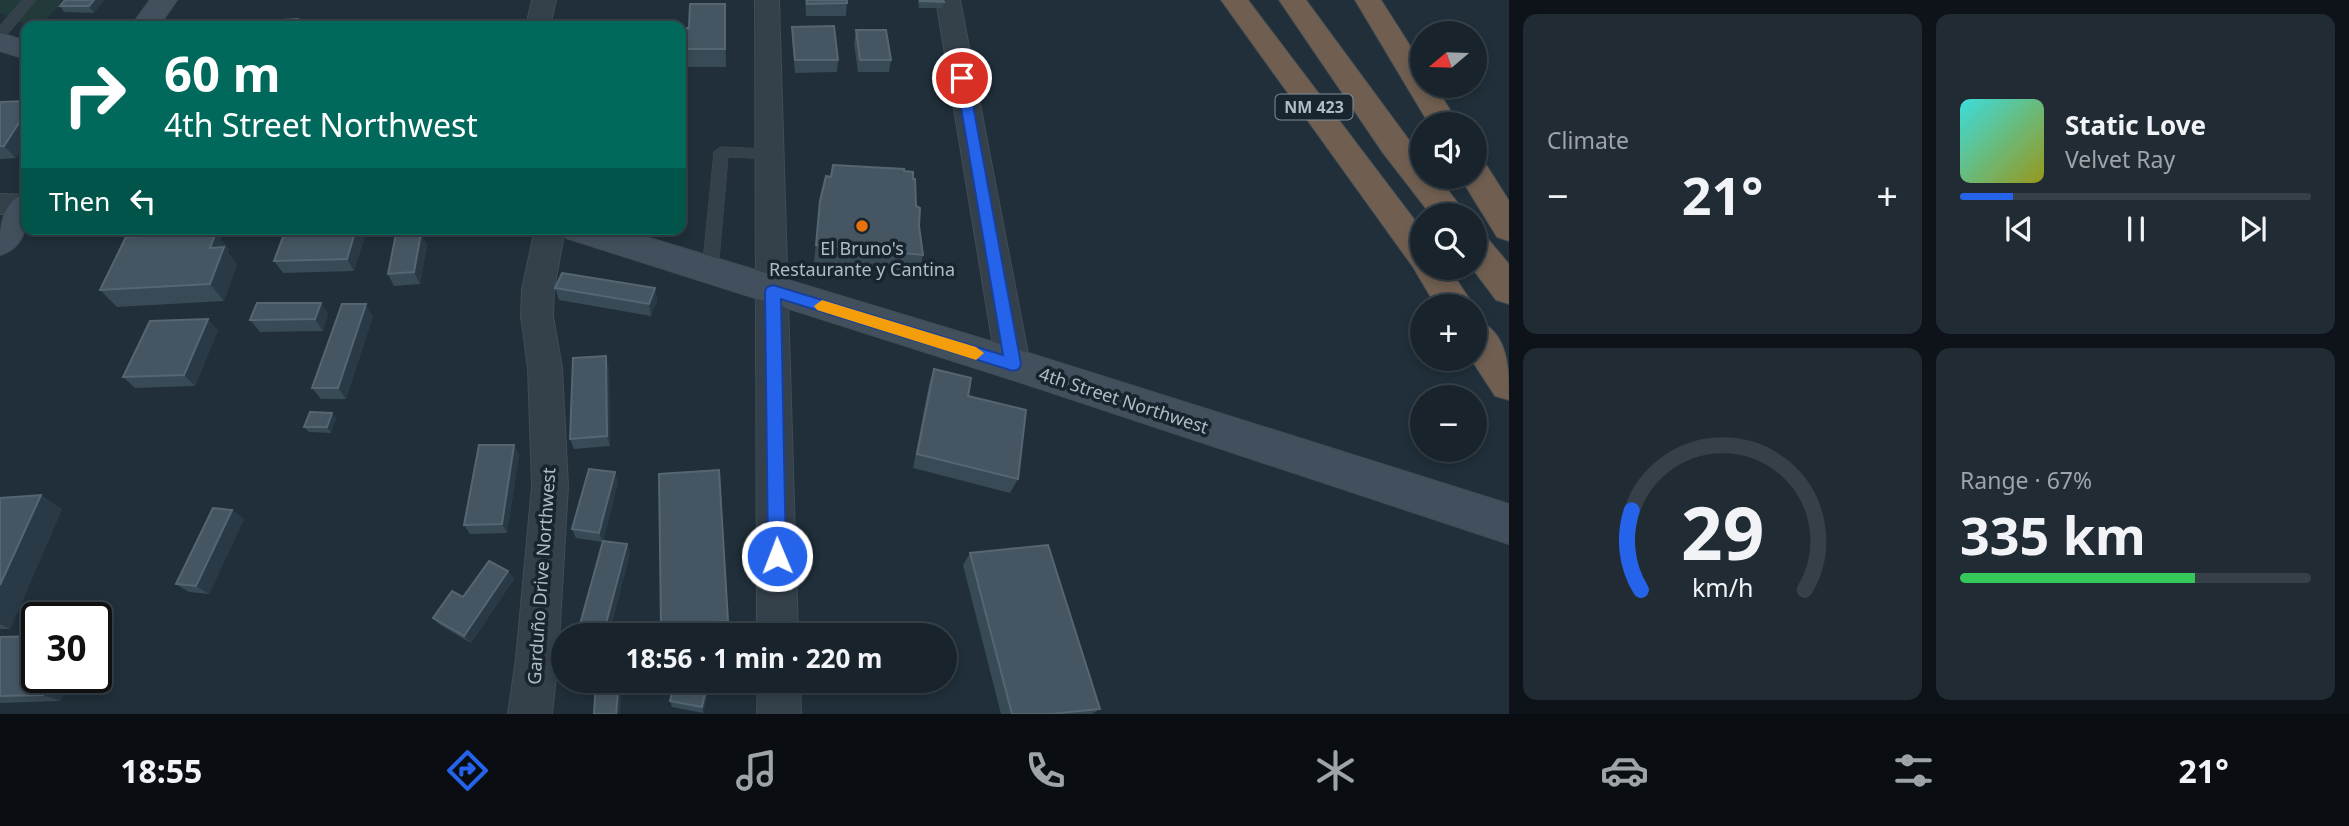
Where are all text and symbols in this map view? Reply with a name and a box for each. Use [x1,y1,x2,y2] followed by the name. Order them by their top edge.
[1410,21,1488,98] north arrow
[1410,21,1487,462] map controls
[164,40,281,106] text: 60 m
[932,48,992,108] pin
[49,49,140,140] icon: right
[943,59,981,97] icon: arrive
[1276,94,1352,120] road number: NM 423
[164,103,478,146] text: 4th Street Northwest
[2065,107,2206,143] text: Static Love
[1410,112,1487,189] button: sound
[1547,124,1629,156] text: Climate
[2065,143,2175,175] text: Velvet Ray
[1682,159,1763,230] text: 21°
[1547,169,1569,221] text: −
[1876,169,1898,221] text: +
[124,182,162,220] icon: left
[49,183,110,219] text: Then
[1410,203,1487,280] button: search
[2000,210,2038,248] icon: previous
[2117,210,2155,248] icon: pause
[2234,210,2272,248] icon: next
[854,218,870,234] marker: El Bruno's Restaurante y Cantina
[769,236,955,281] place label: El Bruno's Restaurante y Cantina
[1410,294,1487,371] button: +
[1036,361,1212,439] street label: 4th Street Northwest
[1410,385,1487,462] button: −
[1960,464,2092,496] text: Range · 67%
[521,466,561,685] street label: Garduño Drive Northwest
[1681,482,1764,581] text: 29
[1960,499,2146,570] text: 335 km
[740,519,814,593] position arrow
[1692,570,1753,604] text: km/h
[21,602,112,693] speed limit sign: 30
[626,640,882,676] text: 18:56 · 1 min · 220 m
[443,746,492,795] icon: directions
[732,746,781,795] icon: music
[1021,746,1070,795] icon: phone
[1311,746,1360,795] icon: climate
[1600,746,1649,795] icon: car
[1889,746,1938,795] icon: filters
[120,749,202,792] text: 18:55
[2179,749,2229,792] text: 21°

